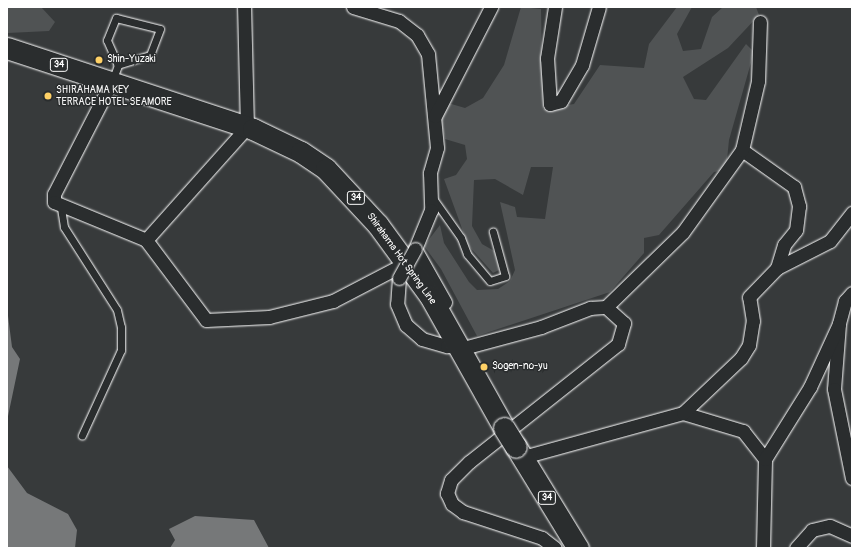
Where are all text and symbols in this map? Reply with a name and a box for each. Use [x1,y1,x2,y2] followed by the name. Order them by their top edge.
[107,54,156,66] place label: Shin-Yuzaki
[94,55,104,65] marker: Shin-Yuzaki
[49,58,69,72] road number: 34
[56,84,172,108] place label: SHIRAHAMA KEY TERRACE HOTEL SEAMORE
[43,91,53,101] marker: SHIRAHAMA KEY TERRACE HOTEL SEAMORE
[346,191,366,205] road number: 34
[364,211,438,307] street label: Shirahama Hot Spring Line
[492,361,548,373] place label: Sogen-no-yu
[479,362,489,372] marker: Sogen-no-yu
[537,491,557,505] road number: 34

